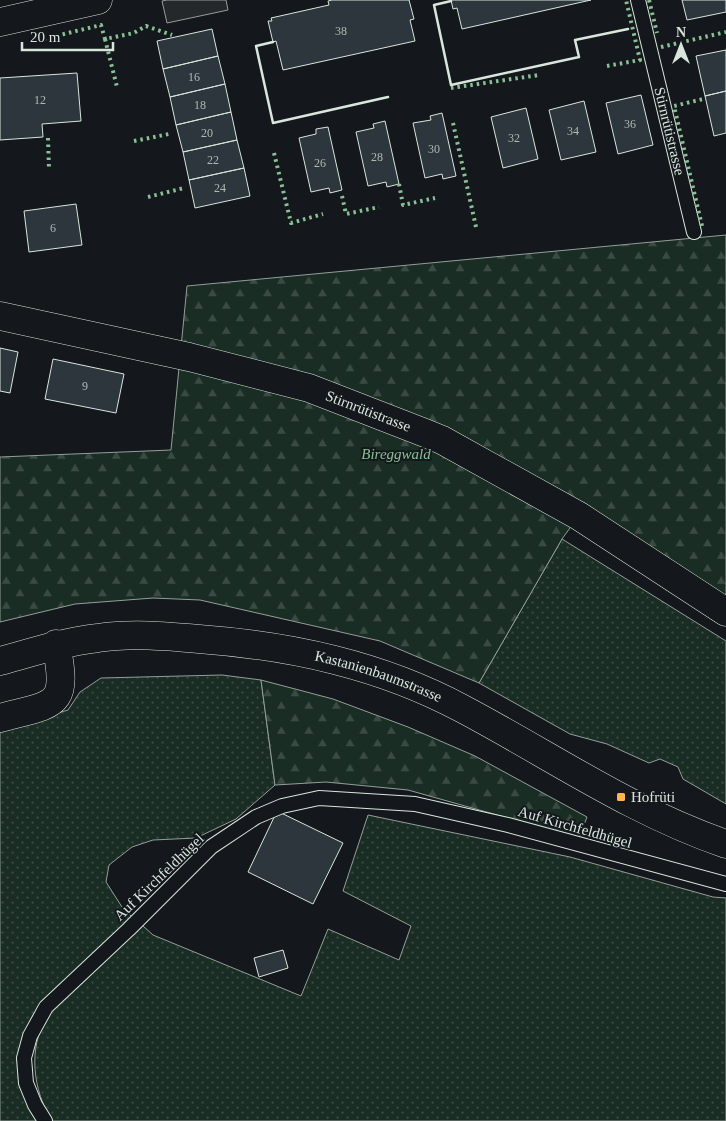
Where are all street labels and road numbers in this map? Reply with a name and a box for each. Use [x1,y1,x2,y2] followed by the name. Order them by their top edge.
[651,86,688,177] street label: Stirnrütistrasse
[323,387,414,435] street label: Stirnrütistrasse
[313,648,445,705] street label: Kastanienbaumstrasse
[516,803,634,851] street label: Auf Kirchfeldhügel
[111,830,207,924] street label: Auf Kirchfeldhügel

